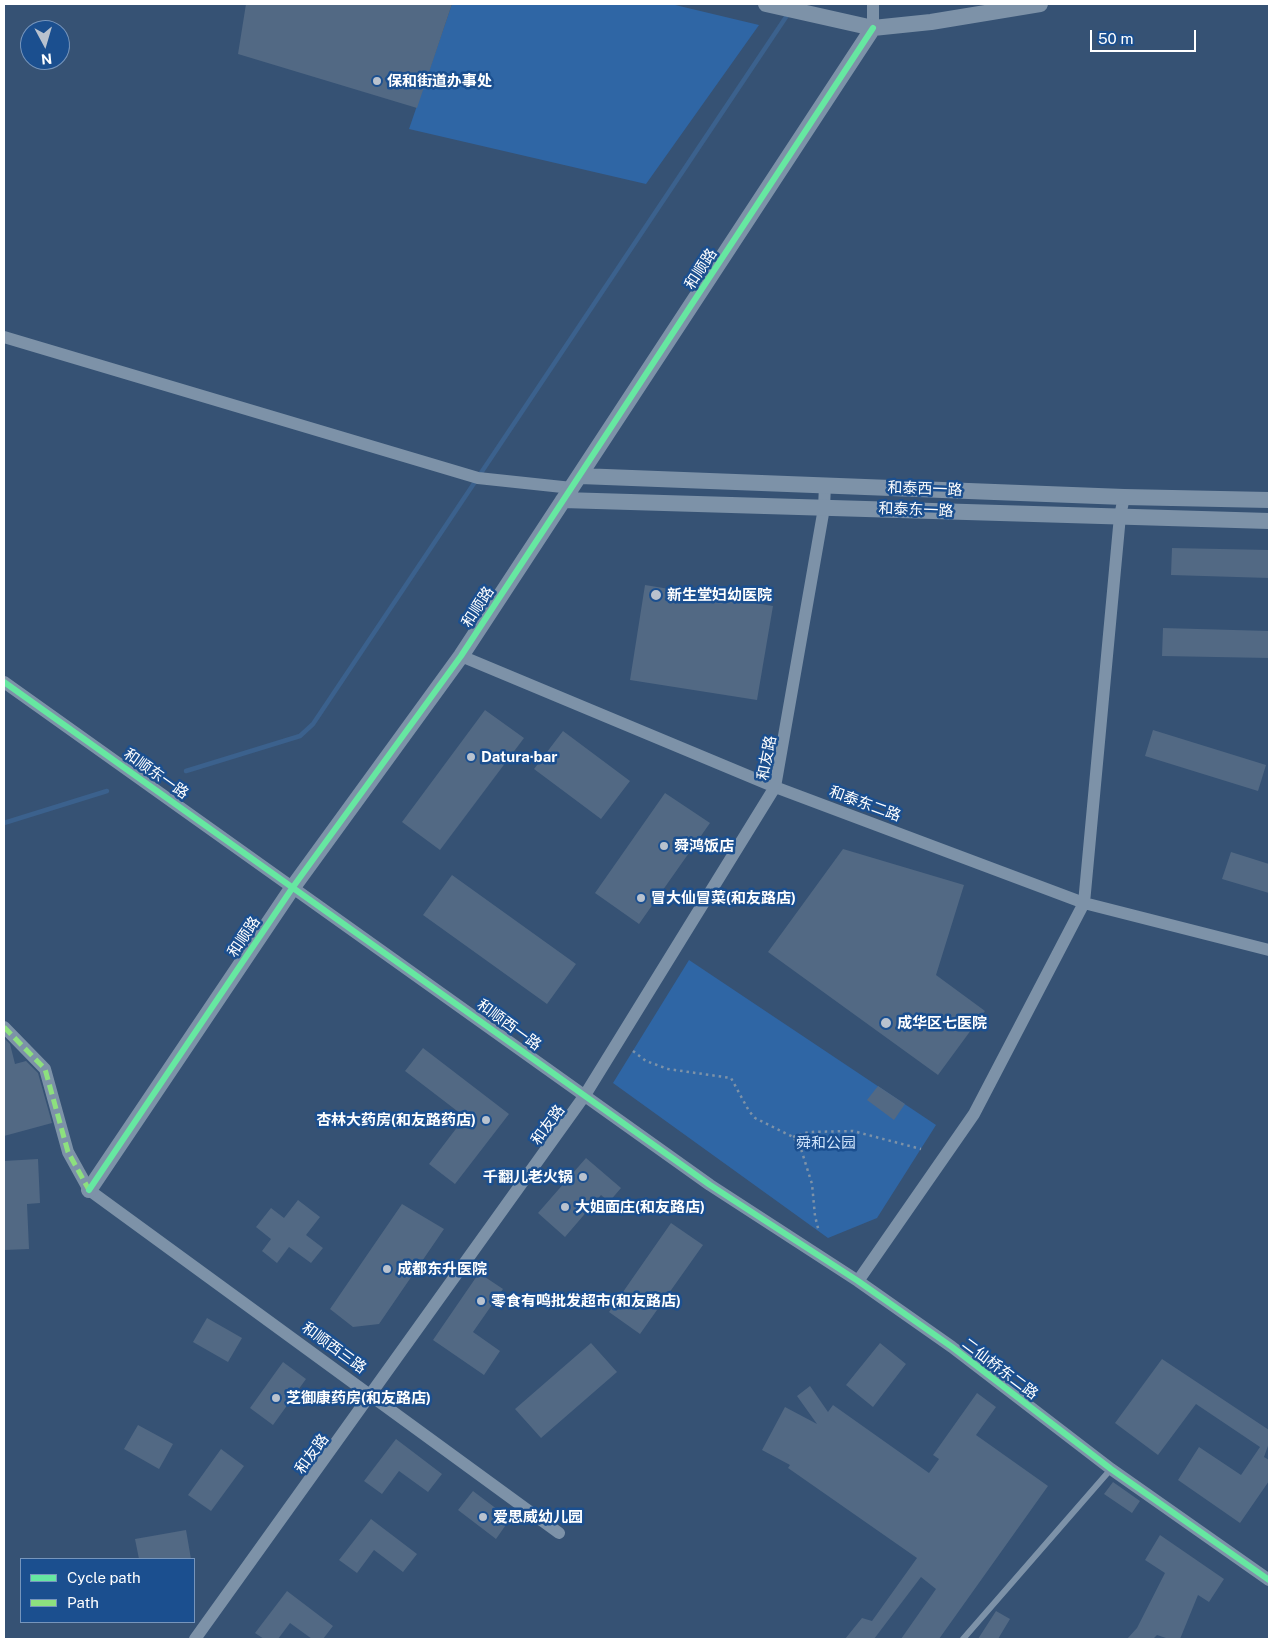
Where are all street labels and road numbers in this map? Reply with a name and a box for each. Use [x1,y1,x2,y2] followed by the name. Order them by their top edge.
[681,245,721,293] street label: 和顺路
[887,479,963,499] street label: 和泰西一路
[878,500,954,520] street label: 和泰东一路
[458,583,498,631] street label: 和顺路
[754,734,780,782] street label: 和友路
[120,745,192,803] street label: 和顺东一路
[827,783,903,825] street label: 和泰东二路
[224,913,264,961] street label: 和顺路
[473,996,545,1054] street label: 和顺西一路
[527,1102,569,1148] street label: 和友路
[298,1319,370,1377] street label: 和顺西三路
[959,1335,1041,1403] street label: 二仙桥东二路
[291,1431,333,1477] street label: 和友路

